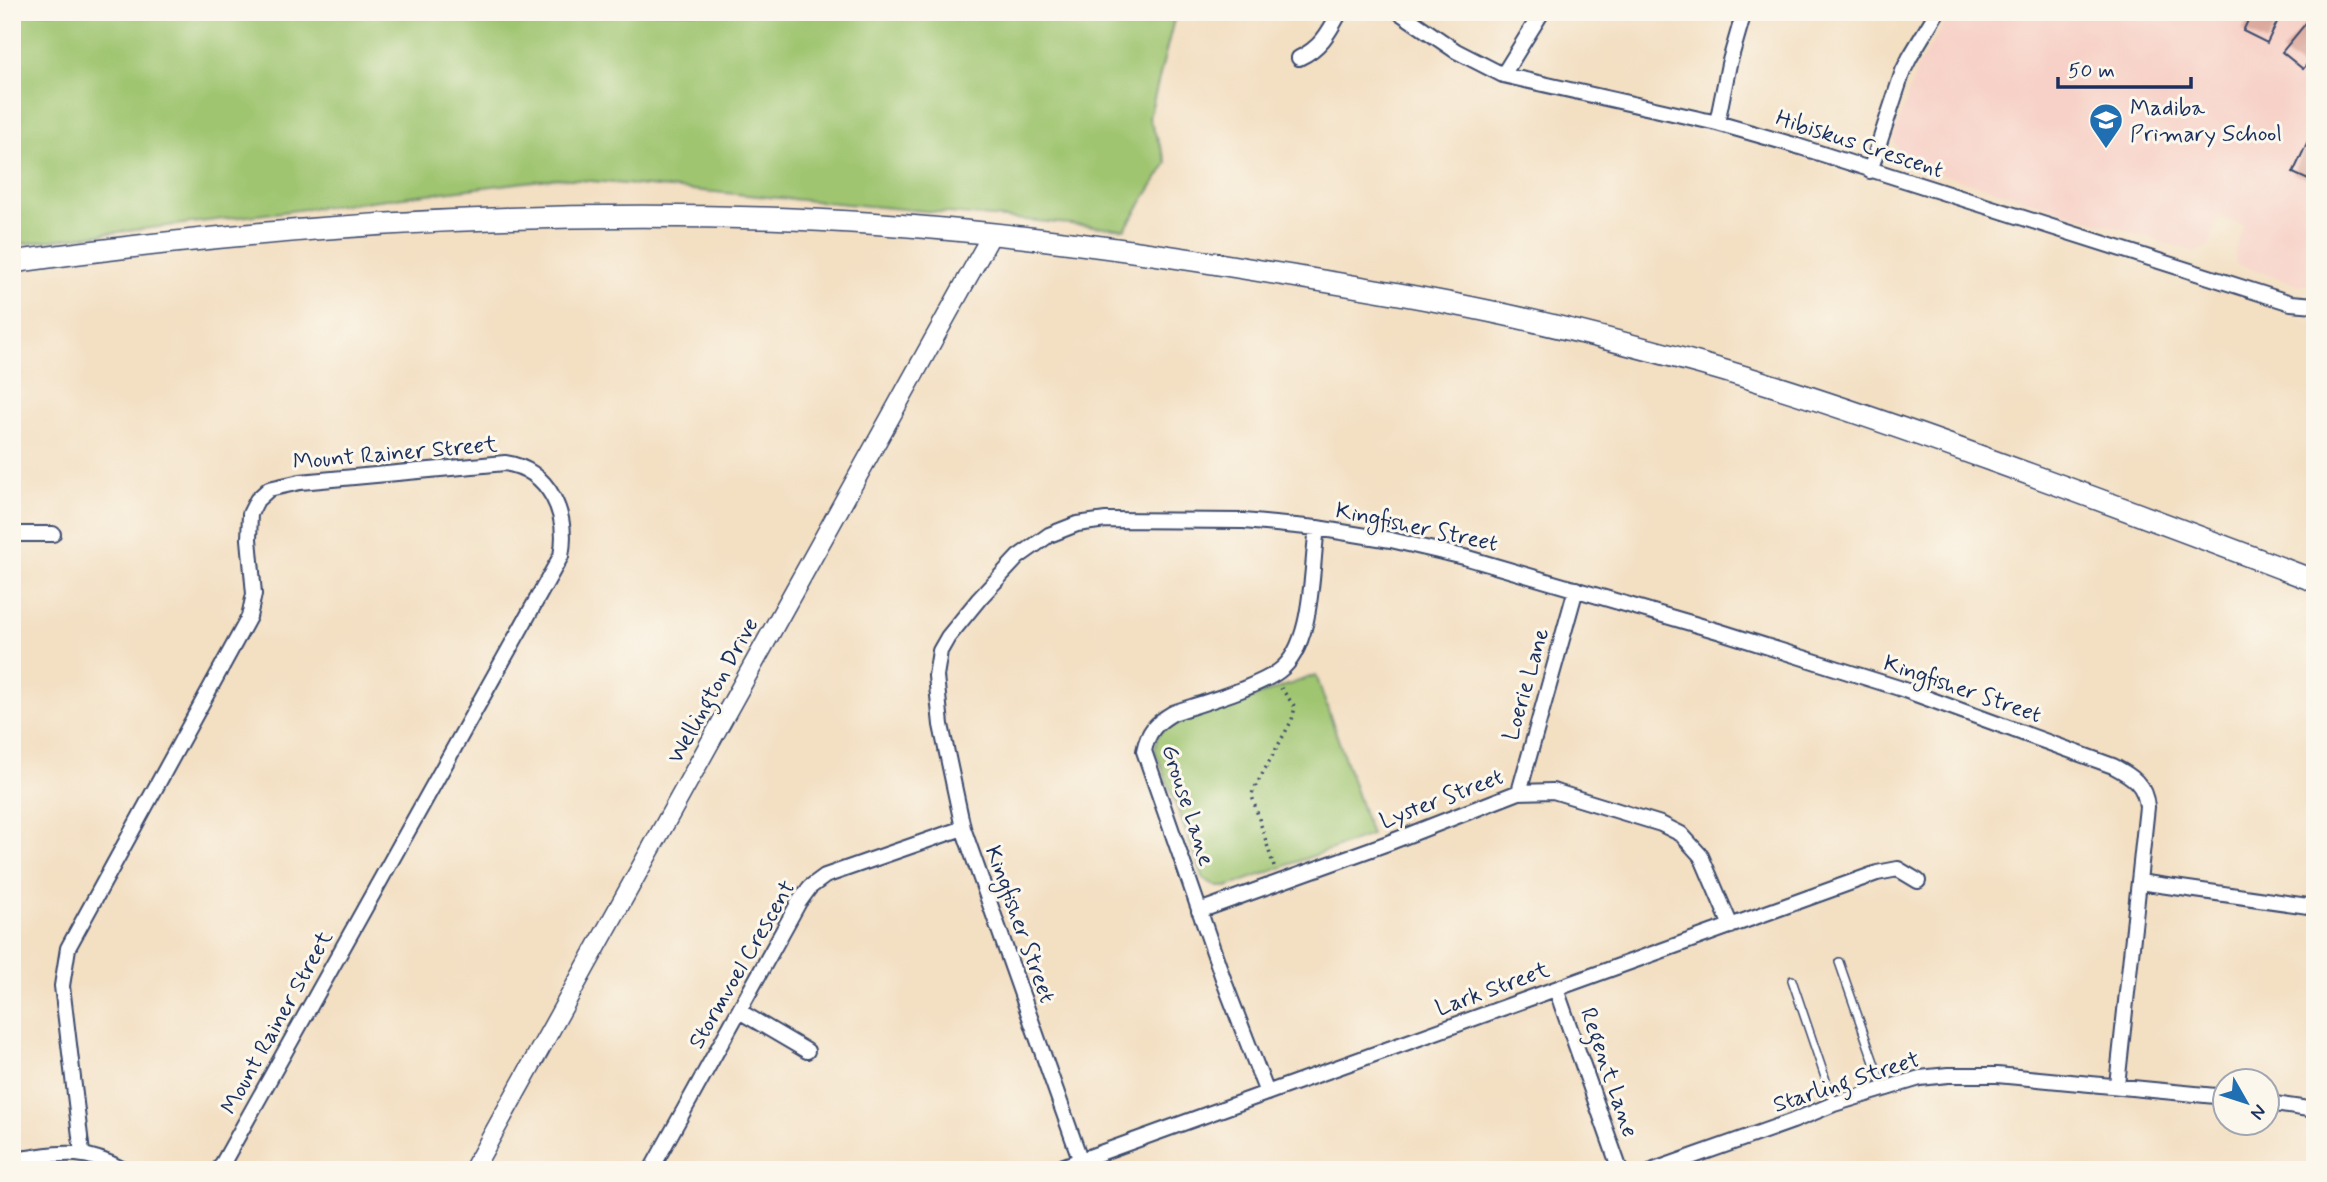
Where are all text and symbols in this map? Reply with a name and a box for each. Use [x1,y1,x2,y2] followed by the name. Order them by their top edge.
[2058,46,2190,90] scale bar
[2068,57,2115,85] text: 50 m
[2130,94,2282,150] place label: Madiba Primary School
[2087,101,2125,150] school or university icon: Madiba Primary School
[1772,104,1947,186] street label: Hibiskus Crescent
[292,430,499,478] street label: Mount Rainer Street
[1332,496,1500,562] street label: Kingfisher Street
[661,612,768,770] street label: Wellington Drive
[1497,625,1557,744] street label: Loerie Lane
[1879,649,2045,733] street label: Kingfisher Street
[1153,741,1221,870] street label: Grouse Lane
[1376,763,1508,837] street label: Lyster Street
[975,842,1061,1008] street label: Kingfisher Street
[682,875,803,1055] street label: Stormvoel Crescent
[215,925,341,1120] street label: Mount Rainer Street
[1432,955,1554,1024] street label: Lark Street
[1570,1004,1644,1142] street label: Regent Lane
[1769,1045,1925,1123] street label: Starling Street
[2212,1066,2282,1136] north arrow
[2244,1099,2272,1125] text: N

